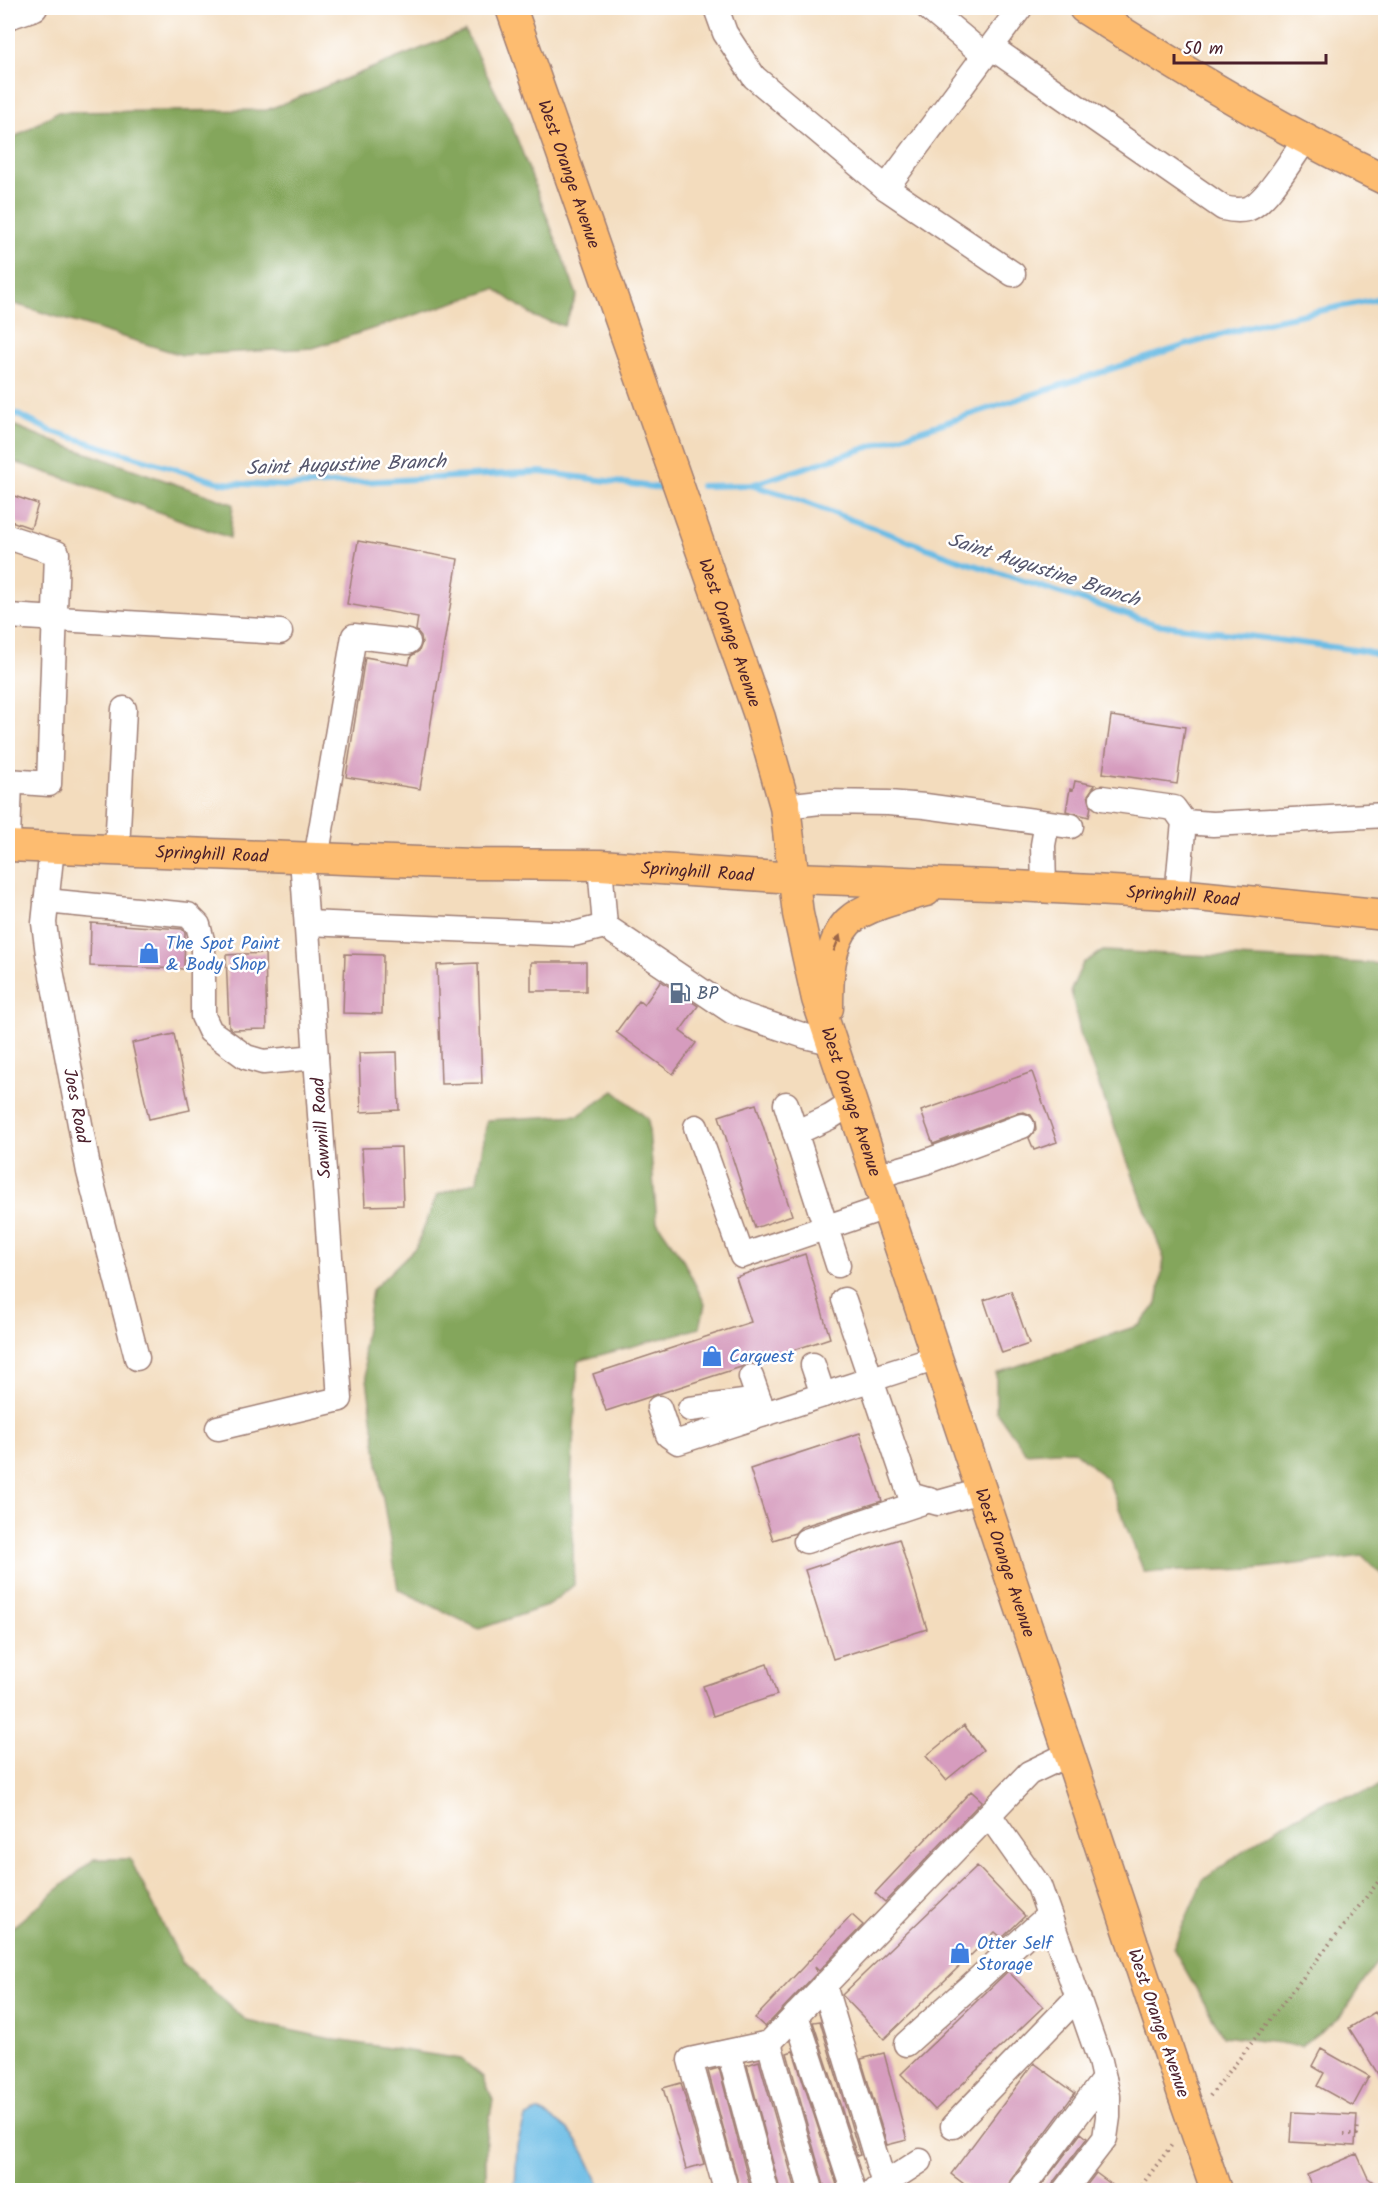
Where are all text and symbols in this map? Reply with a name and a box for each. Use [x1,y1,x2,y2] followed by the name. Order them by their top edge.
[1174,27,1326,65] scale bar
[1183,35,1223,64] text: 50 m
[528,96,607,253] street label: West Orange Avenue
[246,446,449,485] water label: Saint Augustine Branch
[943,525,1145,618] water label: Saint Augustine Branch
[689,555,768,712] street label: West Orange Avenue
[155,839,270,872] street label: Springhill Road
[640,855,756,891] street label: Springhill Road
[1126,879,1241,916] street label: Springhill Road
[166,930,281,980] place label: The Spot Paint & Body Shop
[833,934,842,952] one-way arrow
[137,941,161,965] shop icon: The Spot Paint & Body Shop
[697,980,719,1009] place label: BP
[668,981,692,1005] fuel station icon: BP
[811,1024,888,1181] street label: West Orange Avenue
[54,1066,96,1147] street label: Joes Road
[304,1076,340,1179] street label: Sawmill Road
[729,1343,795,1372] place label: Carquest
[700,1344,724,1368] shop icon: Carquest
[965,1484,1042,1642] street label: West Orange Avenue
[977,1930,1054,1980] place label: Otter Self Storage
[948,1941,972,1965] shop icon: Otter Self Storage
[1118,1945,1197,2102] street label: West Orange Avenue

